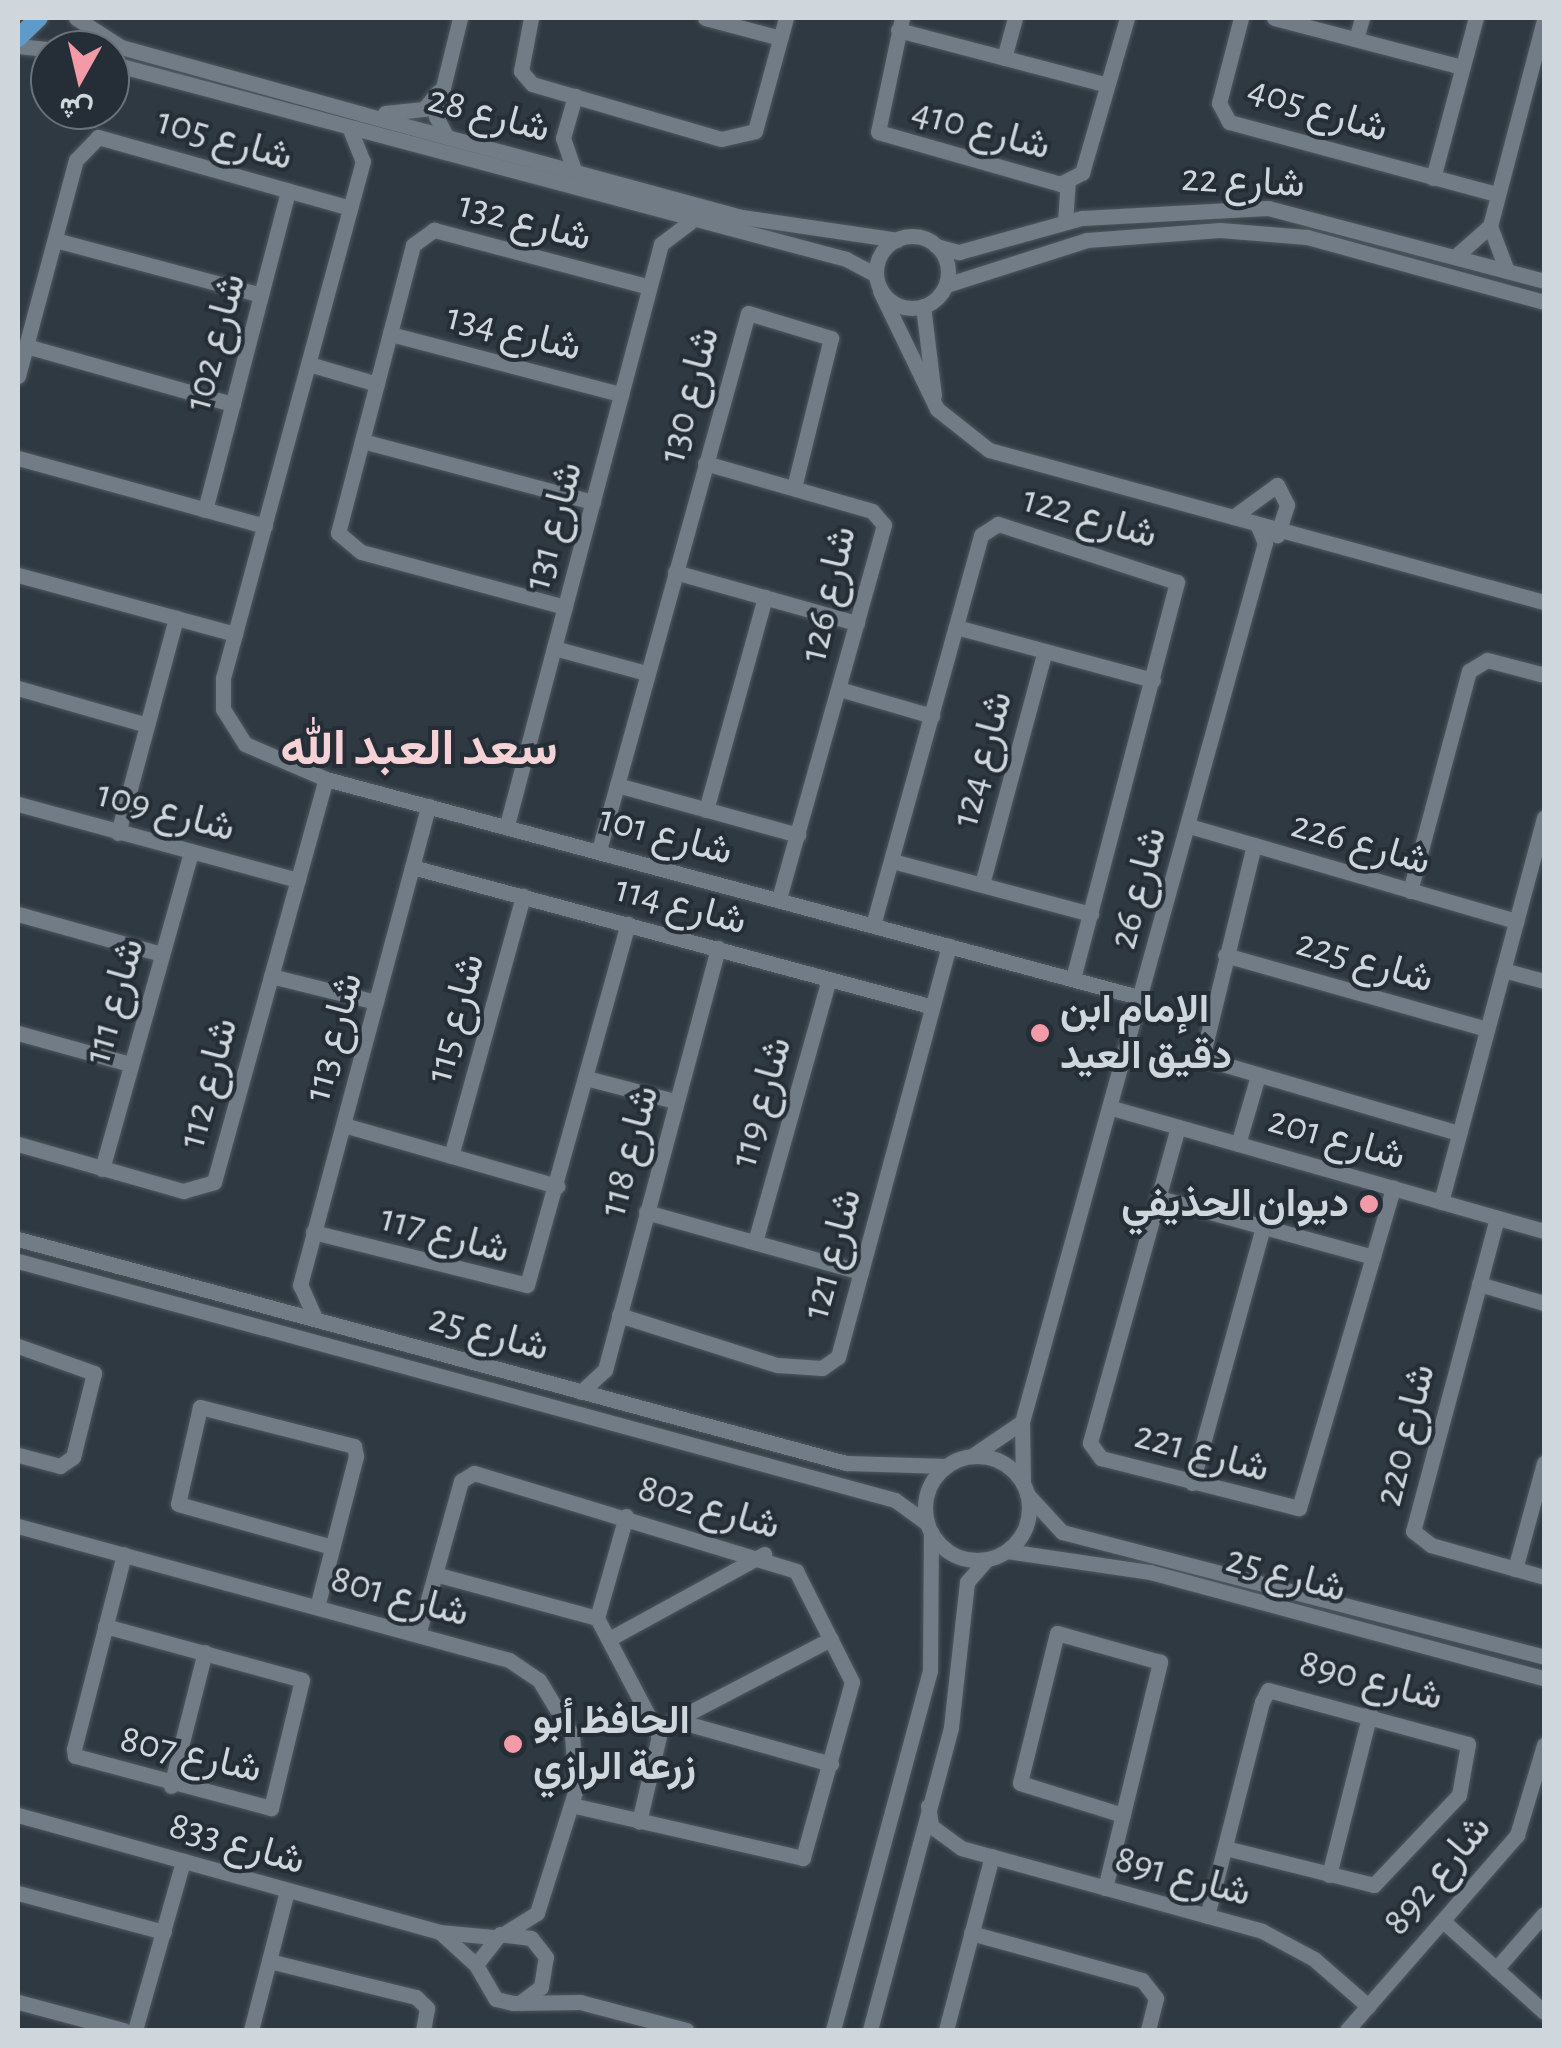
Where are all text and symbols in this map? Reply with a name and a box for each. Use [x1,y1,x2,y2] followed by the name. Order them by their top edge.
[30,30,130,130] north arrow
[1242,65,1394,153] street label: شارع 405
[423,75,555,153] street label: شارع 28
[907,88,1055,170] street label: شارع 410
[57,92,95,124] text: ش
[152,97,298,181] street label: شارع 105
[1180,154,1306,208] street label: شارع 22
[453,180,597,262] street label: شارع 132
[174,268,256,416] street label: شارع 102
[442,292,586,372] street label: شارع 134
[648,322,730,468] street label: شارع 130
[513,456,593,596] street label: شارع 131
[1017,475,1163,559] street label: شارع 122
[789,521,867,667] street label: شارع 126
[941,686,1023,832] street label: شارع 124
[280,720,558,780] district label: سعد العبد الله
[92,770,240,852] street label: شارع 109
[594,794,738,876] street label: شارع 101
[1286,800,1436,886] street label: شارع 226
[1099,822,1177,954] street label: شارع 26
[610,865,752,945] street label: شارع 114
[1291,919,1439,1003] street label: شارع 225
[73,933,155,1069] street label: شارع 111
[415,948,495,1088] street label: شارع 115
[293,967,373,1107] street label: شارع 113
[1060,986,1232,1080] place label: الإمام ابن دقيق العيد
[168,1013,248,1153] street label: شارع 112
[1029,1022,1051,1044] marker: الإمام ابن دقيق العيد
[720,1031,802,1173] street label: شارع 119
[589,1080,669,1222] street label: شارع 118
[1263,1096,1411,1180] street label: شارع 201
[1121,1180,1349,1228] place label: ديوان الحذيفي
[792,1184,872,1324] street label: شارع 121
[1358,1193,1380,1215] marker: ديوان الحذيفي
[375,1194,515,1274] street label: شارع 117
[424,1294,554,1372] street label: شارع 25
[1364,1359,1446,1511] street label: شارع 220
[1130,1411,1274,1493] street label: شارع 221
[633,1464,785,1550] street label: شارع 802
[1221,1535,1351,1613] street label: شارع 25
[326,1555,474,1637] street label: شارع 801
[1294,1639,1448,1721] street label: شارع 890
[533,1697,696,1791] place label: الحافظ أبو زرعة الرازي
[116,1714,266,1794] street label: شارع 807
[502,1733,524,1755] marker: الحافظ أبو زرعة الرازي
[164,1801,310,1885] street label: شارع 833
[1373,1805,1501,1945] street label: شارع 892
[1110,1835,1256,1917] street label: شارع 891

